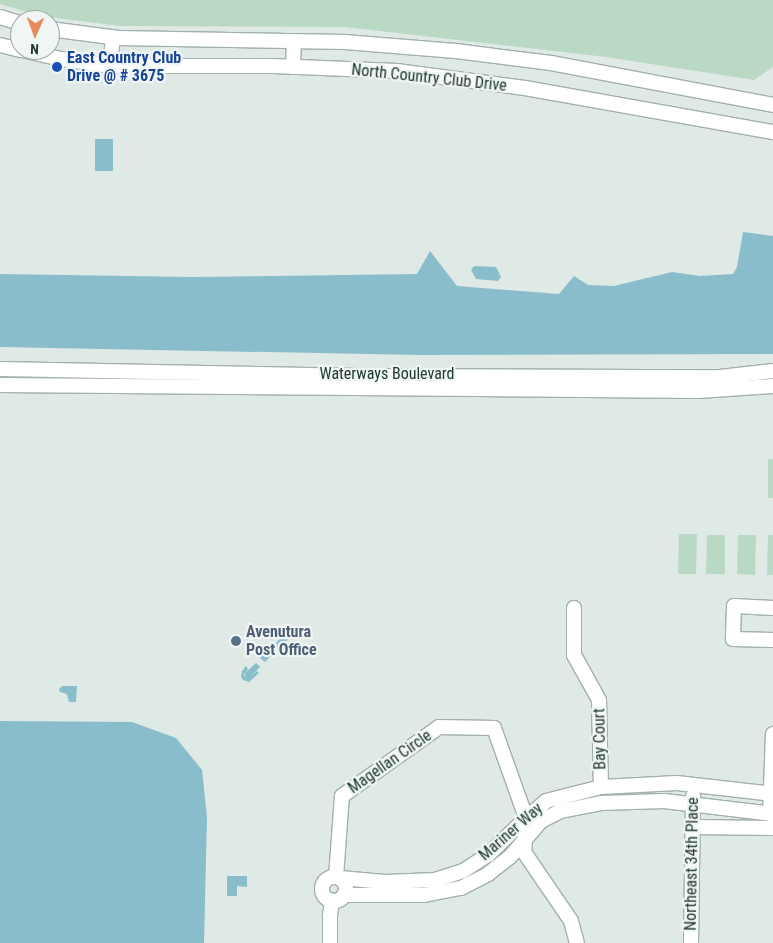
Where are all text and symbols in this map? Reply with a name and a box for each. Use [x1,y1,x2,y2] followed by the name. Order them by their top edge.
[10,10,60,60] north arrow
[30,41,39,57] text: N
[67,48,181,86] place label: East Country Club Drive @ # 3675
[350,60,508,96] street label: North Country Club Drive
[51,61,63,73] marker: East Country Club Drive @ # 3675
[319,364,455,384] street label: Waterways Boulevard
[246,622,317,660] place label: Avenutura Post Office
[230,635,242,647] marker: Avenutura Post Office
[590,708,610,770] street label: Bay Court
[345,726,435,798] street label: Magellan Circle
[681,797,703,931] street label: Northeast 34th Place
[475,799,547,865] street label: Mariner Way

